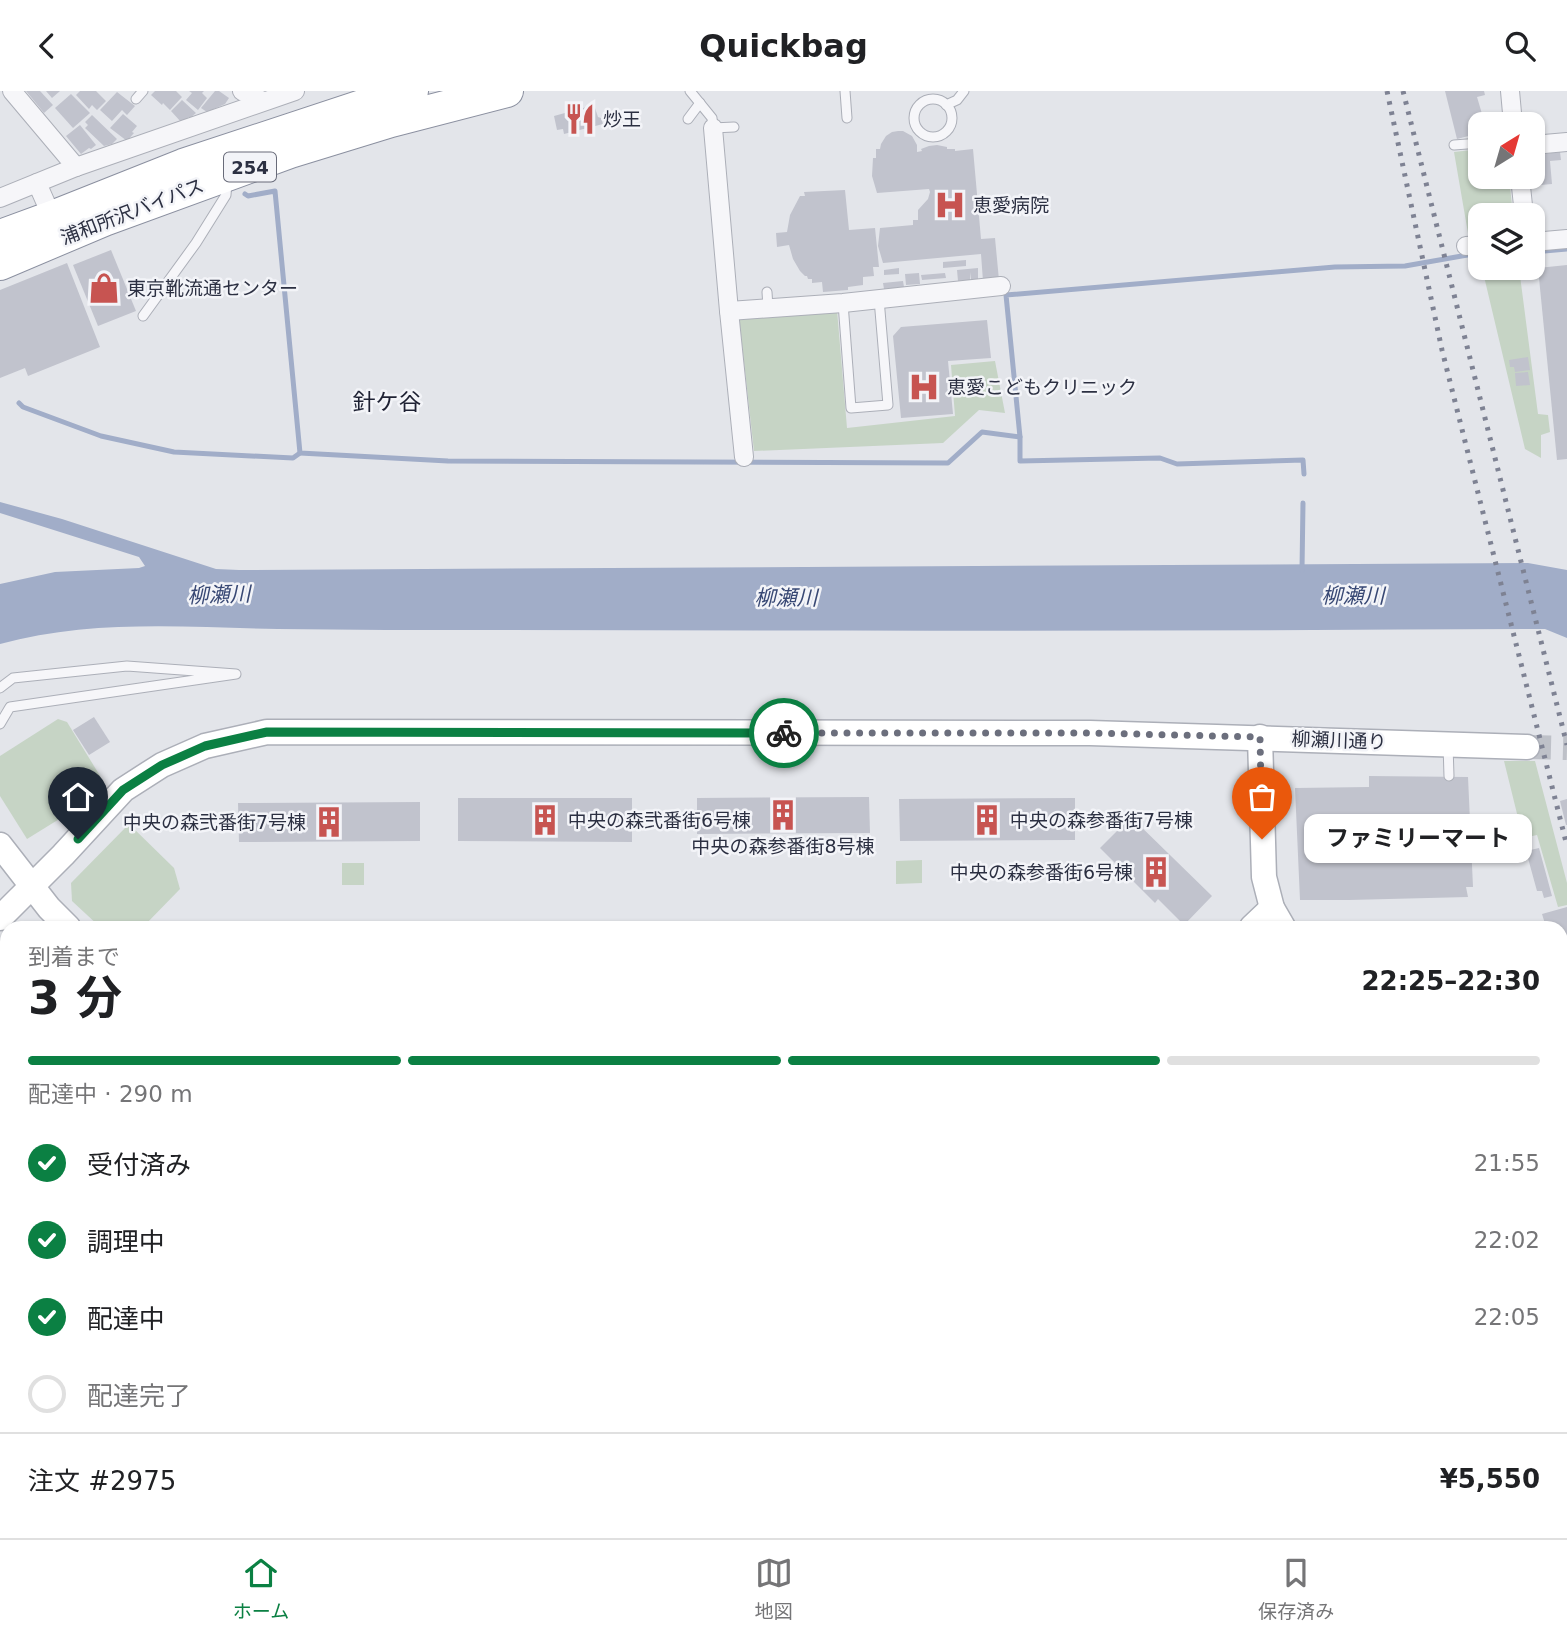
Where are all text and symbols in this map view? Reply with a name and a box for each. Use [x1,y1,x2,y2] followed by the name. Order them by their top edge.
[28,27,66,65] icon: back
[699,27,868,65] text: Quickbag
[1501,27,1539,65] icon: search
[563,102,597,136] restaurant icon: 炒王
[603,108,641,130] place label: 炒王
[1468,112,1545,189] north arrow
[1468,112,1545,280] map controls
[224,153,276,181] road number: 254
[57,174,207,248] street label: 浦和所沢バイパス
[933,188,967,222] hospital icon: 恵愛病院
[973,194,1049,216] place label: 恵愛病院
[1468,203,1545,280] button: layers
[87,271,121,305] shop icon: 東京靴流通センター
[127,277,298,299] place label: 東京靴流通センター
[907,370,941,404] hospital icon: 恵愛こどもクリニック
[947,376,1137,398] place label: 恵愛こどもクリニック
[353,389,422,415] district label: 針ケ谷
[187,582,253,608] water label: 柳瀬川
[1322,584,1386,608] water label: 柳瀬川
[755,586,819,610] water label: 柳瀬川
[749,698,819,768] courier
[765,714,803,752] icon: bike
[1291,727,1387,753] street label: 柳瀬川通り
[48,767,108,839] pin
[1232,767,1292,839] pin
[59,778,97,816] icon: home
[1243,778,1281,816] icon: bag
[766,798,800,832] building icon: 中央の森参番街8号棟
[528,803,562,837] building icon: 中央の森弐番街6号棟
[970,803,1004,837] building icon: 中央の森参番街7号棟
[312,805,346,839] building icon: 中央の森弐番街7号棟
[568,809,751,831] place label: 中央の森弐番街6号棟
[1010,809,1193,831] place label: 中央の森参番街7号棟
[123,811,306,833] place label: 中央の森弐番街7号棟
[1304,815,1532,863] callout: ファミリーマート
[1326,825,1510,851] text: ファミリーマート
[691,835,875,857] place label: 中央の森参番街8号棟
[1139,855,1173,889] building icon: 中央の森参番街6号棟
[950,861,1133,883] place label: 中央の森参番街6号棟
[28,944,120,970] text: 到着まで
[1361,966,1540,996] text: 22:25–22:30
[28,971,122,1025] text: 3 分
[28,1081,193,1107] text: 配達中 · 290 m
[28,1144,66,1182] icon: check
[87,1150,191,1180] text: 受付済み
[1474,1150,1540,1176] text: 21:55
[28,1221,66,1259] icon: check
[87,1227,165,1257] text: 調理中
[1474,1227,1540,1253] text: 22:02
[28,1298,66,1336] icon: check
[87,1304,165,1334] text: 配達中
[1474,1304,1540,1330] text: 22:05
[87,1381,191,1411] text: 配達完了
[1440,1464,1540,1494] text: ¥5,550
[28,1466,176,1496] text: 注文 #2975
[233,1554,289,1623] tab: ホーム
[755,1554,793,1623] tab: 地図
[1258,1554,1334,1623] tab: 保存済み

